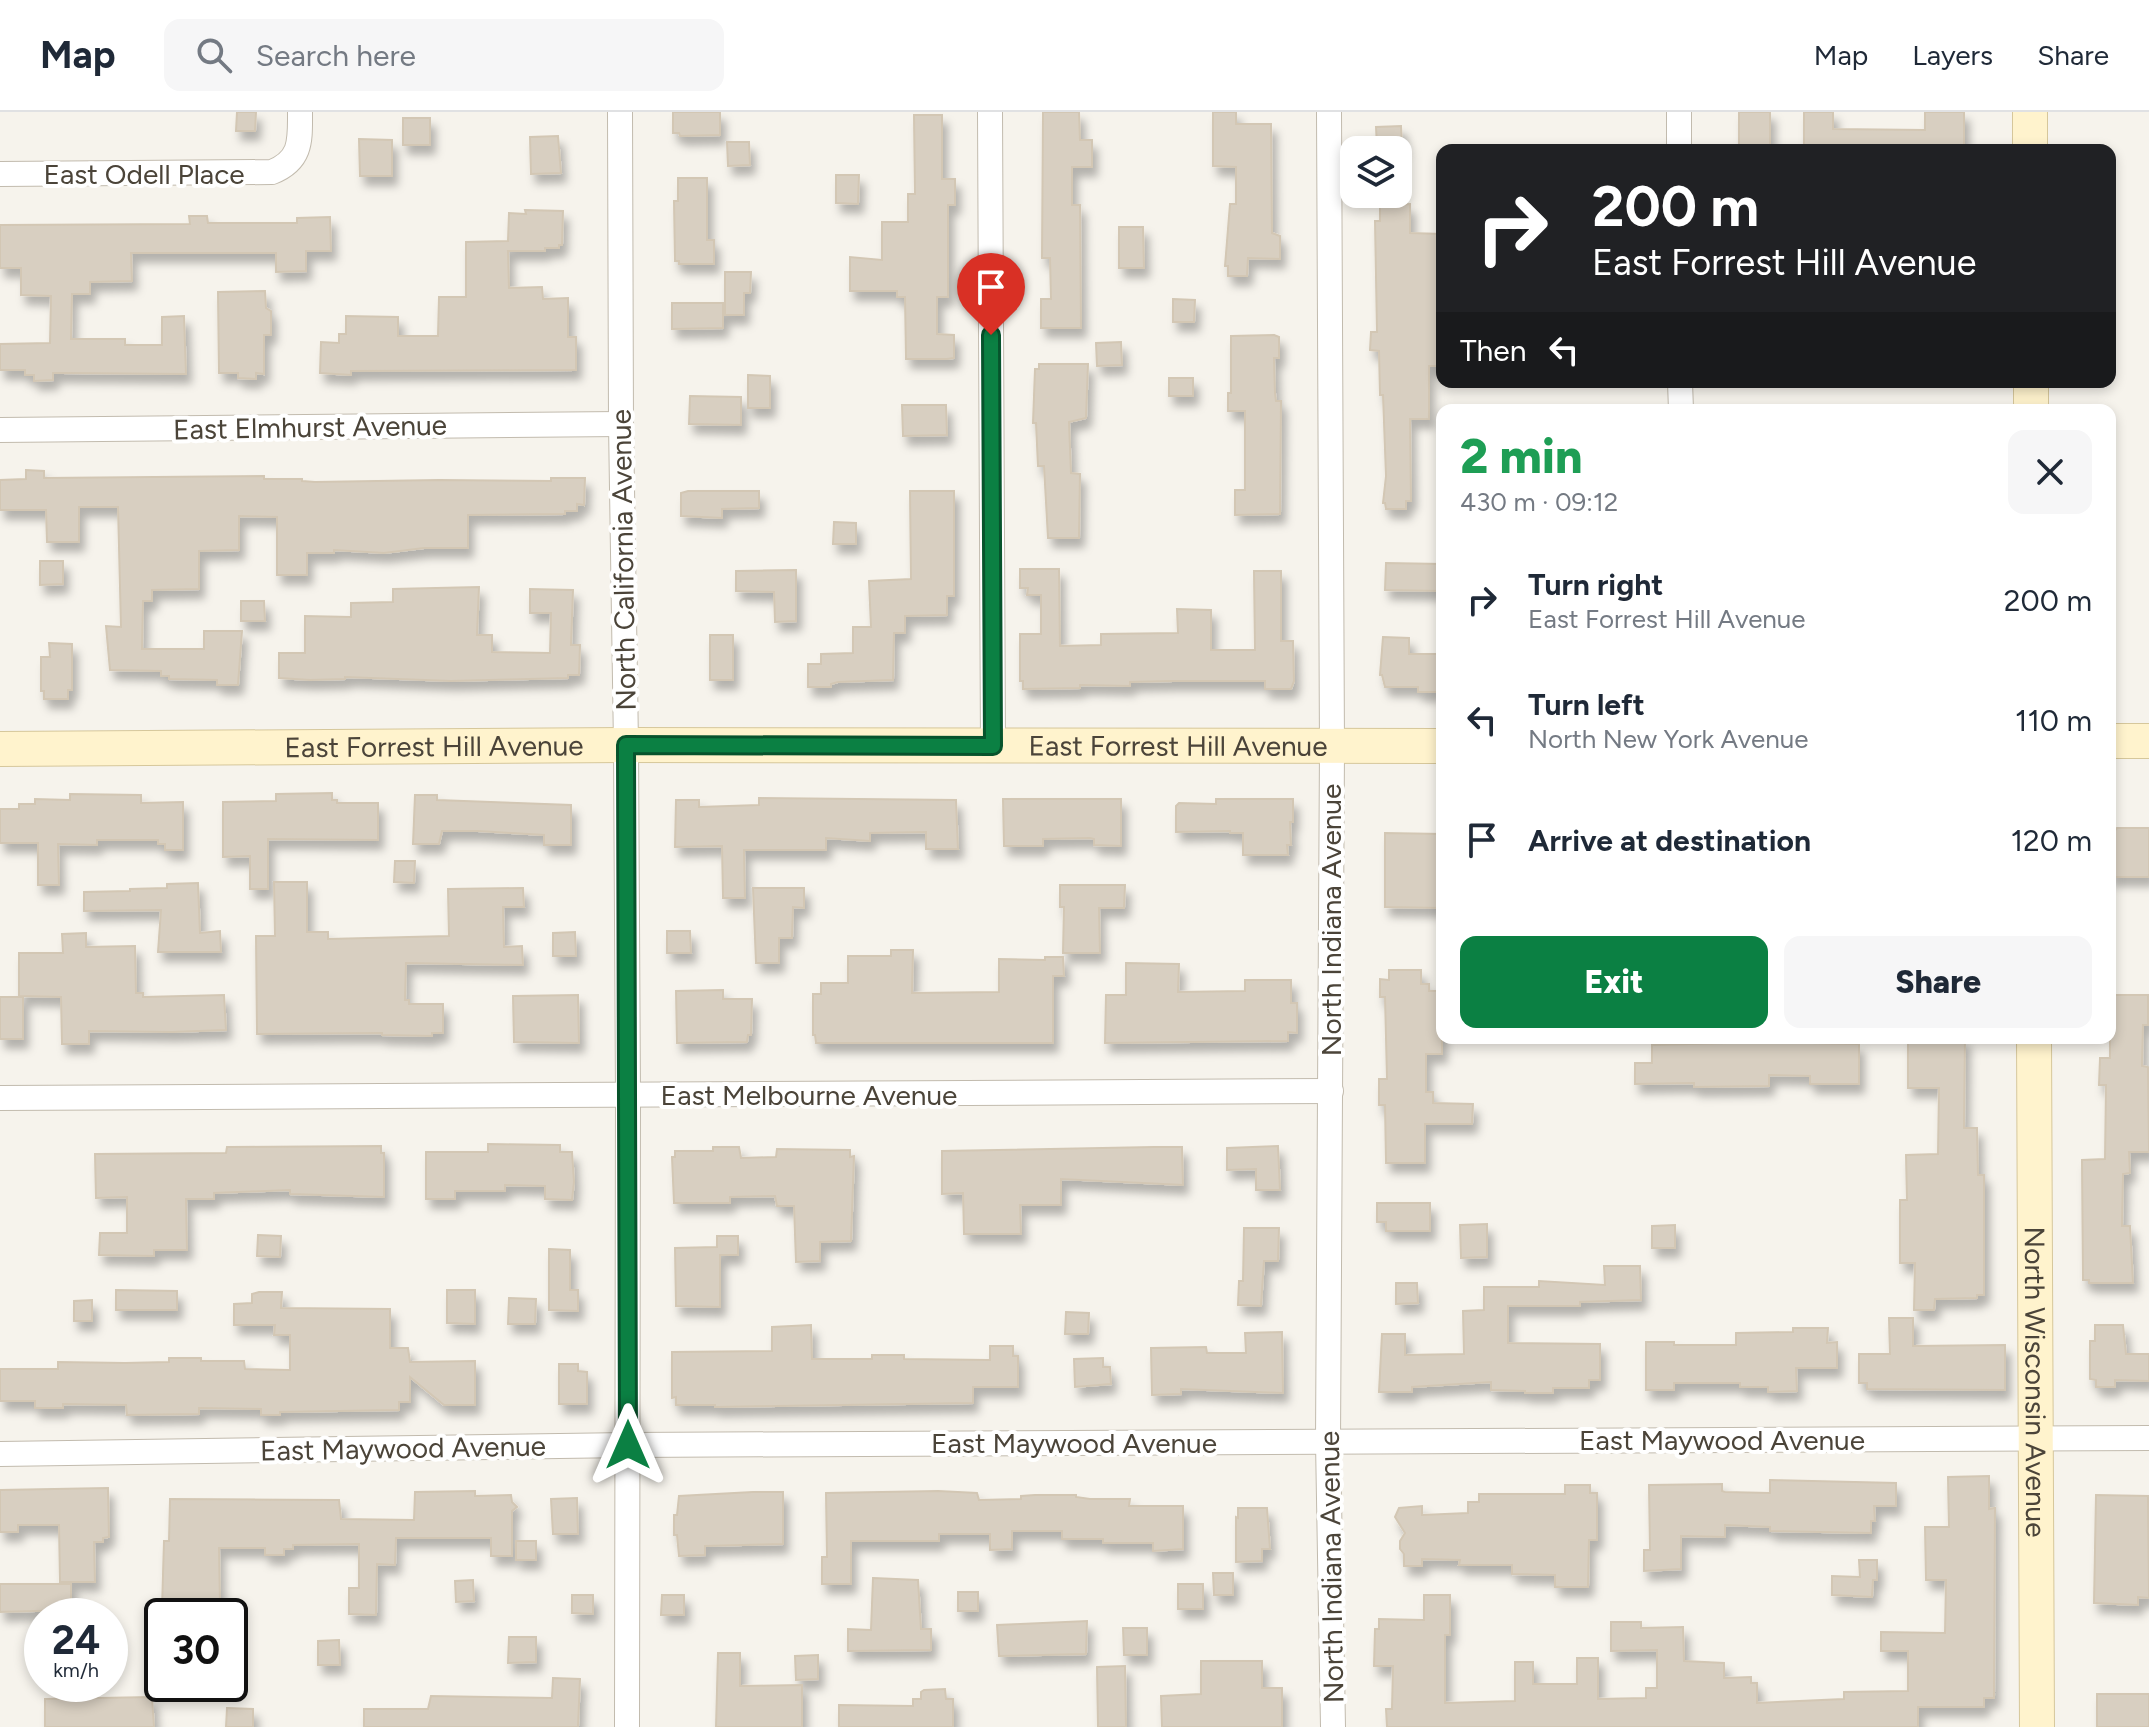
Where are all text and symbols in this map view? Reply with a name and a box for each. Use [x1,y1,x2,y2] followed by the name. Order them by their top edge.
[164,19,724,91] search box
[40,32,116,78] text: Map
[192,33,236,77] icon: search
[256,37,416,74] text: Search here
[1814,38,1868,72] text: Map
[1912,38,1993,72] text: Layers
[2037,38,2109,72] text: Share
[1340,136,1412,208] map controls
[1340,136,1412,208] button: layers
[43,157,245,191] street label: East Odell Place
[1592,173,1759,240] text: 200 m
[1460,176,1564,280] icon: right
[1592,241,1976,284] text: East Forrest Hill Avenue
[957,253,1025,335] pin
[969,265,1013,309] icon: arrive
[1542,328,1586,372] icon: left
[1460,332,1526,369] text: Then
[173,408,447,446] street label: East Elmhurst Avenue
[603,409,643,711] street label: North California Avenue
[1460,427,1583,485] text: 2 min
[2008,430,2092,514] button: close
[1460,486,1618,518] text: 430 m · 09:12
[1528,566,1663,603] text: Turn right
[1460,578,1504,622] icon: right
[2004,582,2092,619] text: 200 m
[1528,603,1806,635] text: East Forrest Hill Avenue
[1528,686,1645,723] text: Turn left
[1460,698,1504,742] icon: left
[2015,702,2092,739] text: 110 m
[1528,723,1809,755] text: North New York Avenue
[284,728,584,764] street label: East Forrest Hill Avenue
[1028,728,1328,763] street label: East Forrest Hill Avenue
[1314,784,1348,1056] street label: North Indiana Avenue
[1460,818,1504,862] icon: arrive
[1528,822,1811,859] text: Arrive at destination
[2011,822,2092,859] text: 120 m
[1460,936,1768,1028] button: Exit
[1784,936,2092,1028] button: Share
[661,1078,957,1112] street label: East Melbourne Avenue
[2018,1226,2053,1537] street label: North Wisconsin Avenue
[586,1403,670,1487] position arrow
[1579,1423,1865,1457] street label: East Maywood Avenue
[931,1426,1217,1460] street label: East Maywood Avenue
[260,1429,546,1467] street label: East Maywood Avenue
[1312,1431,1350,1703] street label: North Indiana Avenue
[144,1598,248,1702] speed limit sign: 30
[52,1616,100,1664] text: 24
[53,1658,99,1682] text: km/h

